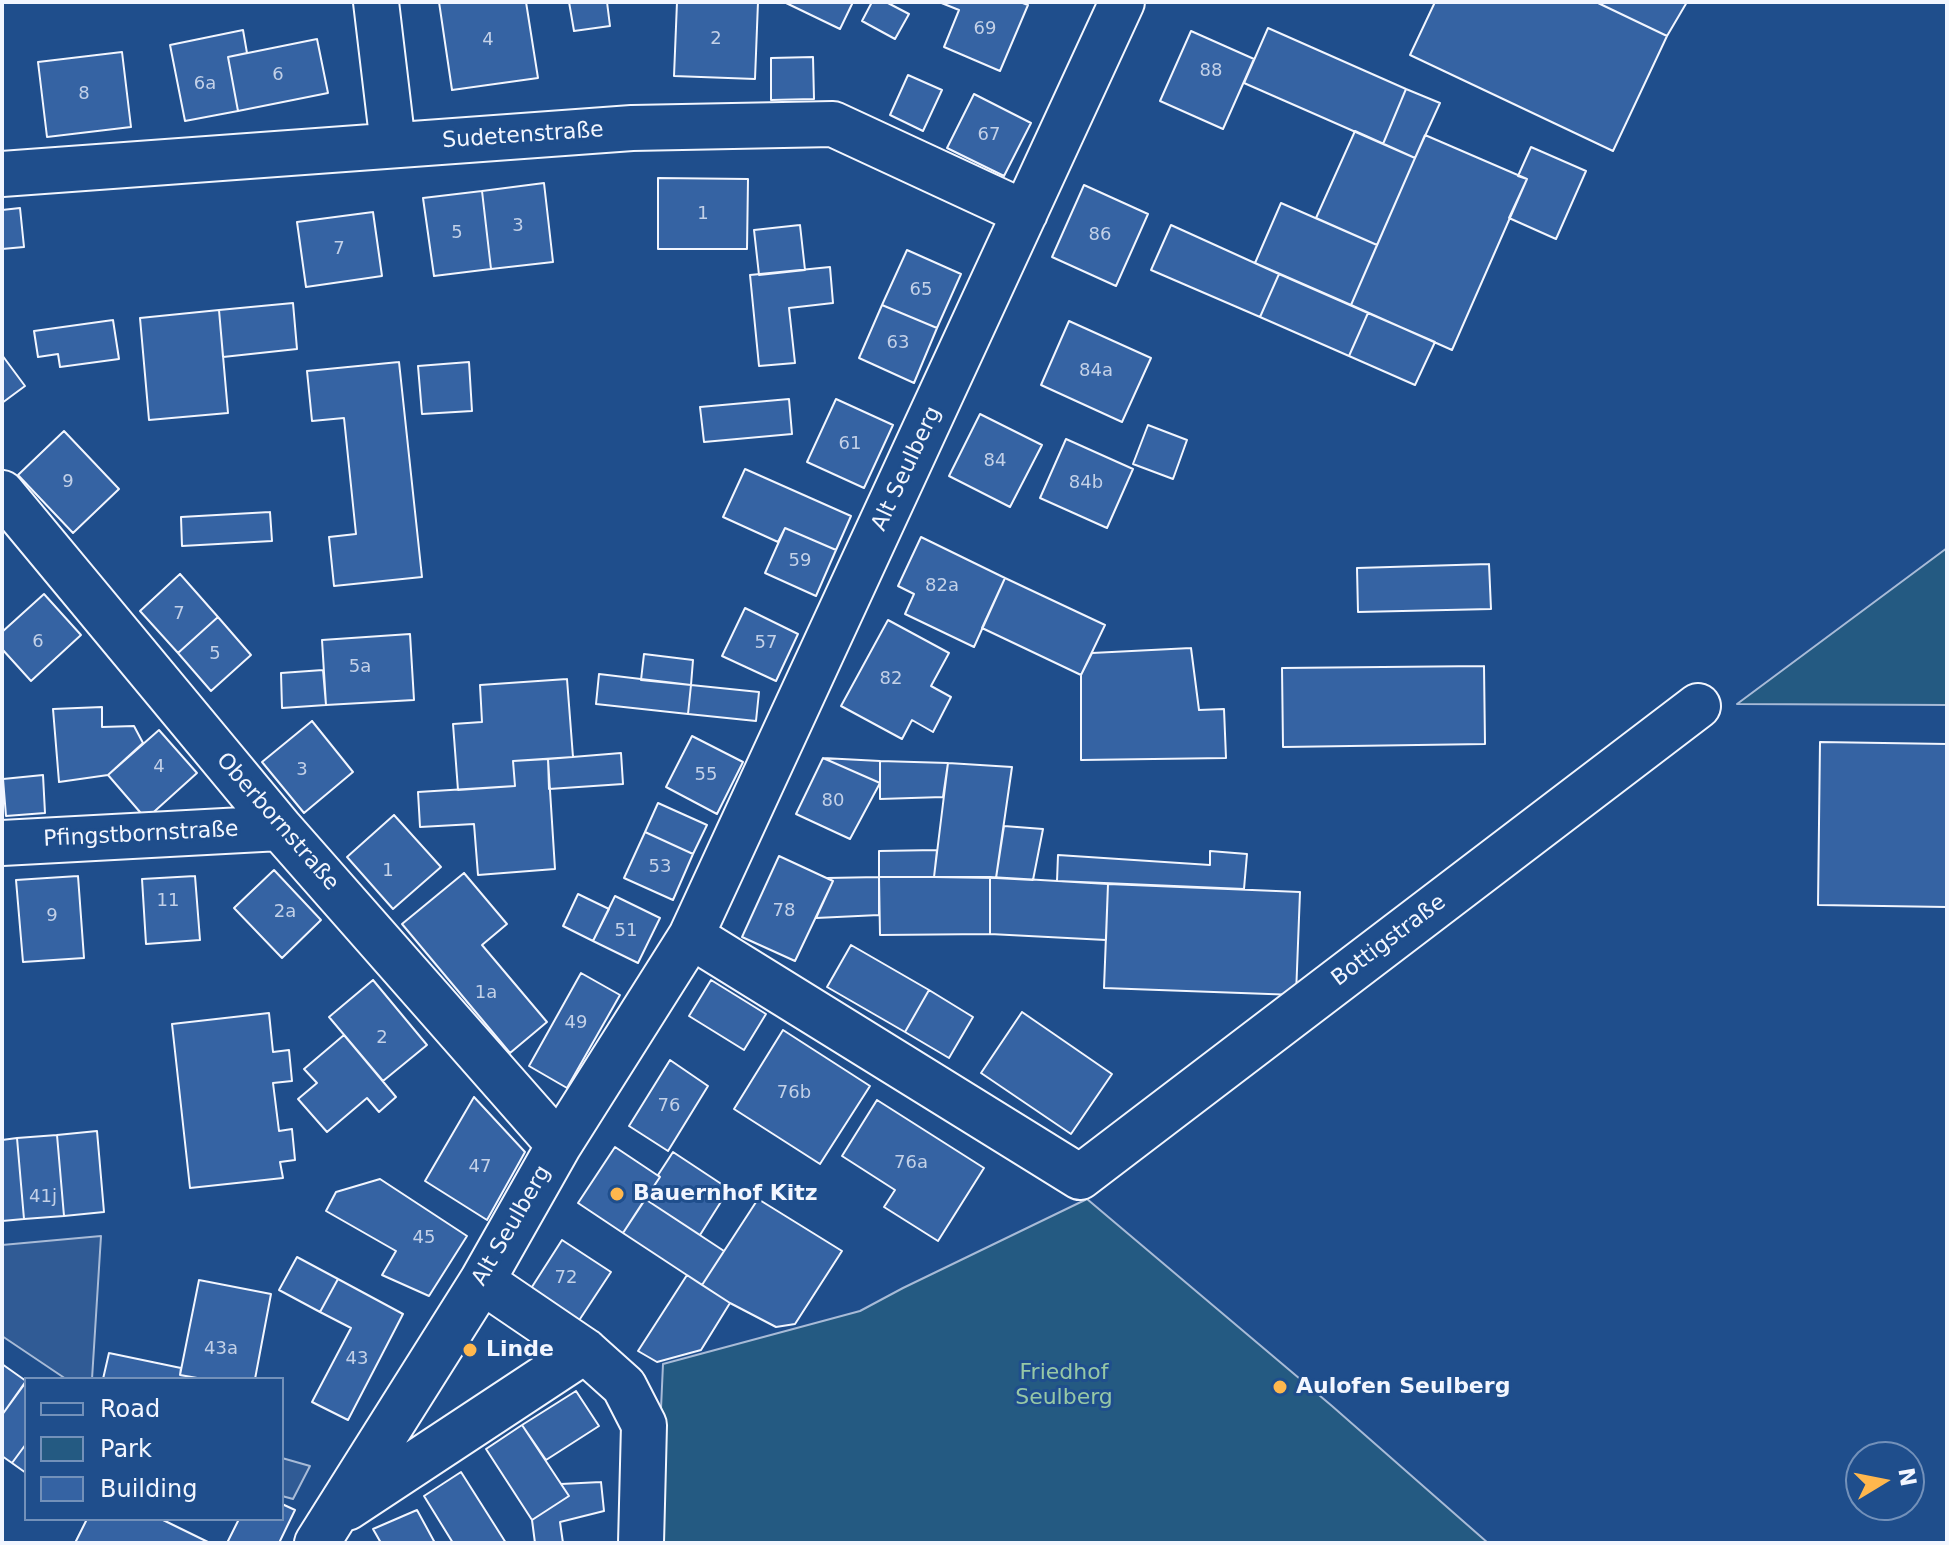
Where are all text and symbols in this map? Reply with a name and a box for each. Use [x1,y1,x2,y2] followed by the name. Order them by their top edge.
[974,18,996,40] house number: 69
[710,28,722,50] house number: 2
[482,29,494,51] house number: 4
[1200,60,1222,82] house number: 88
[272,64,284,86] house number: 6
[194,73,216,95] house number: 6a
[78,83,90,105] house number: 8
[442,117,604,155] street label: Sudetenstraße
[978,124,1000,146] house number: 67
[697,203,709,225] house number: 1
[512,215,524,237] house number: 3
[451,222,463,244] house number: 5
[1089,224,1111,246] house number: 86
[333,238,345,260] house number: 7
[910,279,932,301] house number: 65
[887,332,909,354] house number: 63
[1079,360,1113,382] house number: 84a
[867,402,947,536] street label: Alt Seulberg
[839,433,861,455] house number: 61
[984,450,1006,472] house number: 84
[62,471,74,493] house number: 9
[1069,472,1103,494] house number: 84b
[789,550,811,572] house number: 59
[925,575,959,597] house number: 82a
[173,603,185,625] house number: 7
[32,631,44,653] house number: 6
[755,632,777,654] house number: 57
[209,643,221,665] house number: 5
[349,656,371,678] house number: 5a
[880,668,902,690] house number: 82
[210,748,344,896] street label: Oberbornstraße
[153,756,165,778] house number: 4
[296,759,308,781] house number: 3
[695,764,717,786] house number: 55
[822,790,844,812] house number: 80
[43,817,239,853] street label: Pfingstbornstraße
[649,856,671,878] house number: 53
[382,860,394,882] house number: 1
[157,890,179,912] house number: 11
[1327,890,1451,992] street label: Bottigstraße
[773,900,795,922] house number: 78
[274,901,296,923] house number: 2a
[46,905,58,927] house number: 9
[615,920,637,942] house number: 51
[475,982,497,1004] house number: 1a
[565,1012,587,1034] house number: 49
[376,1027,388,1049] house number: 2
[777,1082,811,1104] house number: 76b
[658,1095,680,1117] house number: 76
[894,1152,928,1174] house number: 76a
[469,1156,491,1178] house number: 47
[467,1161,557,1291] street label: Alt Seulberg
[633,1181,818,1207] place label: Bauernhof Kitz
[608,1185,626,1203] marker: Bauernhof Kitz
[29,1186,57,1208] house number: 41j
[413,1227,435,1249] house number: 45
[555,1267,577,1289] house number: 72
[486,1337,554,1363] place label: Linde
[204,1338,238,1360] house number: 43a
[461,1341,479,1359] marker: Linde
[346,1348,368,1370] house number: 43
[1015,1360,1113,1412] park label: Friedhof Seulberg
[1296,1374,1510,1400] place label: Aulofen Seulberg
[24,1377,284,1521] legend
[1271,1378,1289,1396] marker: Aulofen Seulberg
[100,1395,160,1423] text: Road
[100,1435,152,1463] text: Park
[1845,1441,1925,1521] north arrow
[1893,1466,1921,1488] text: N
[100,1475,197,1503] text: Building

